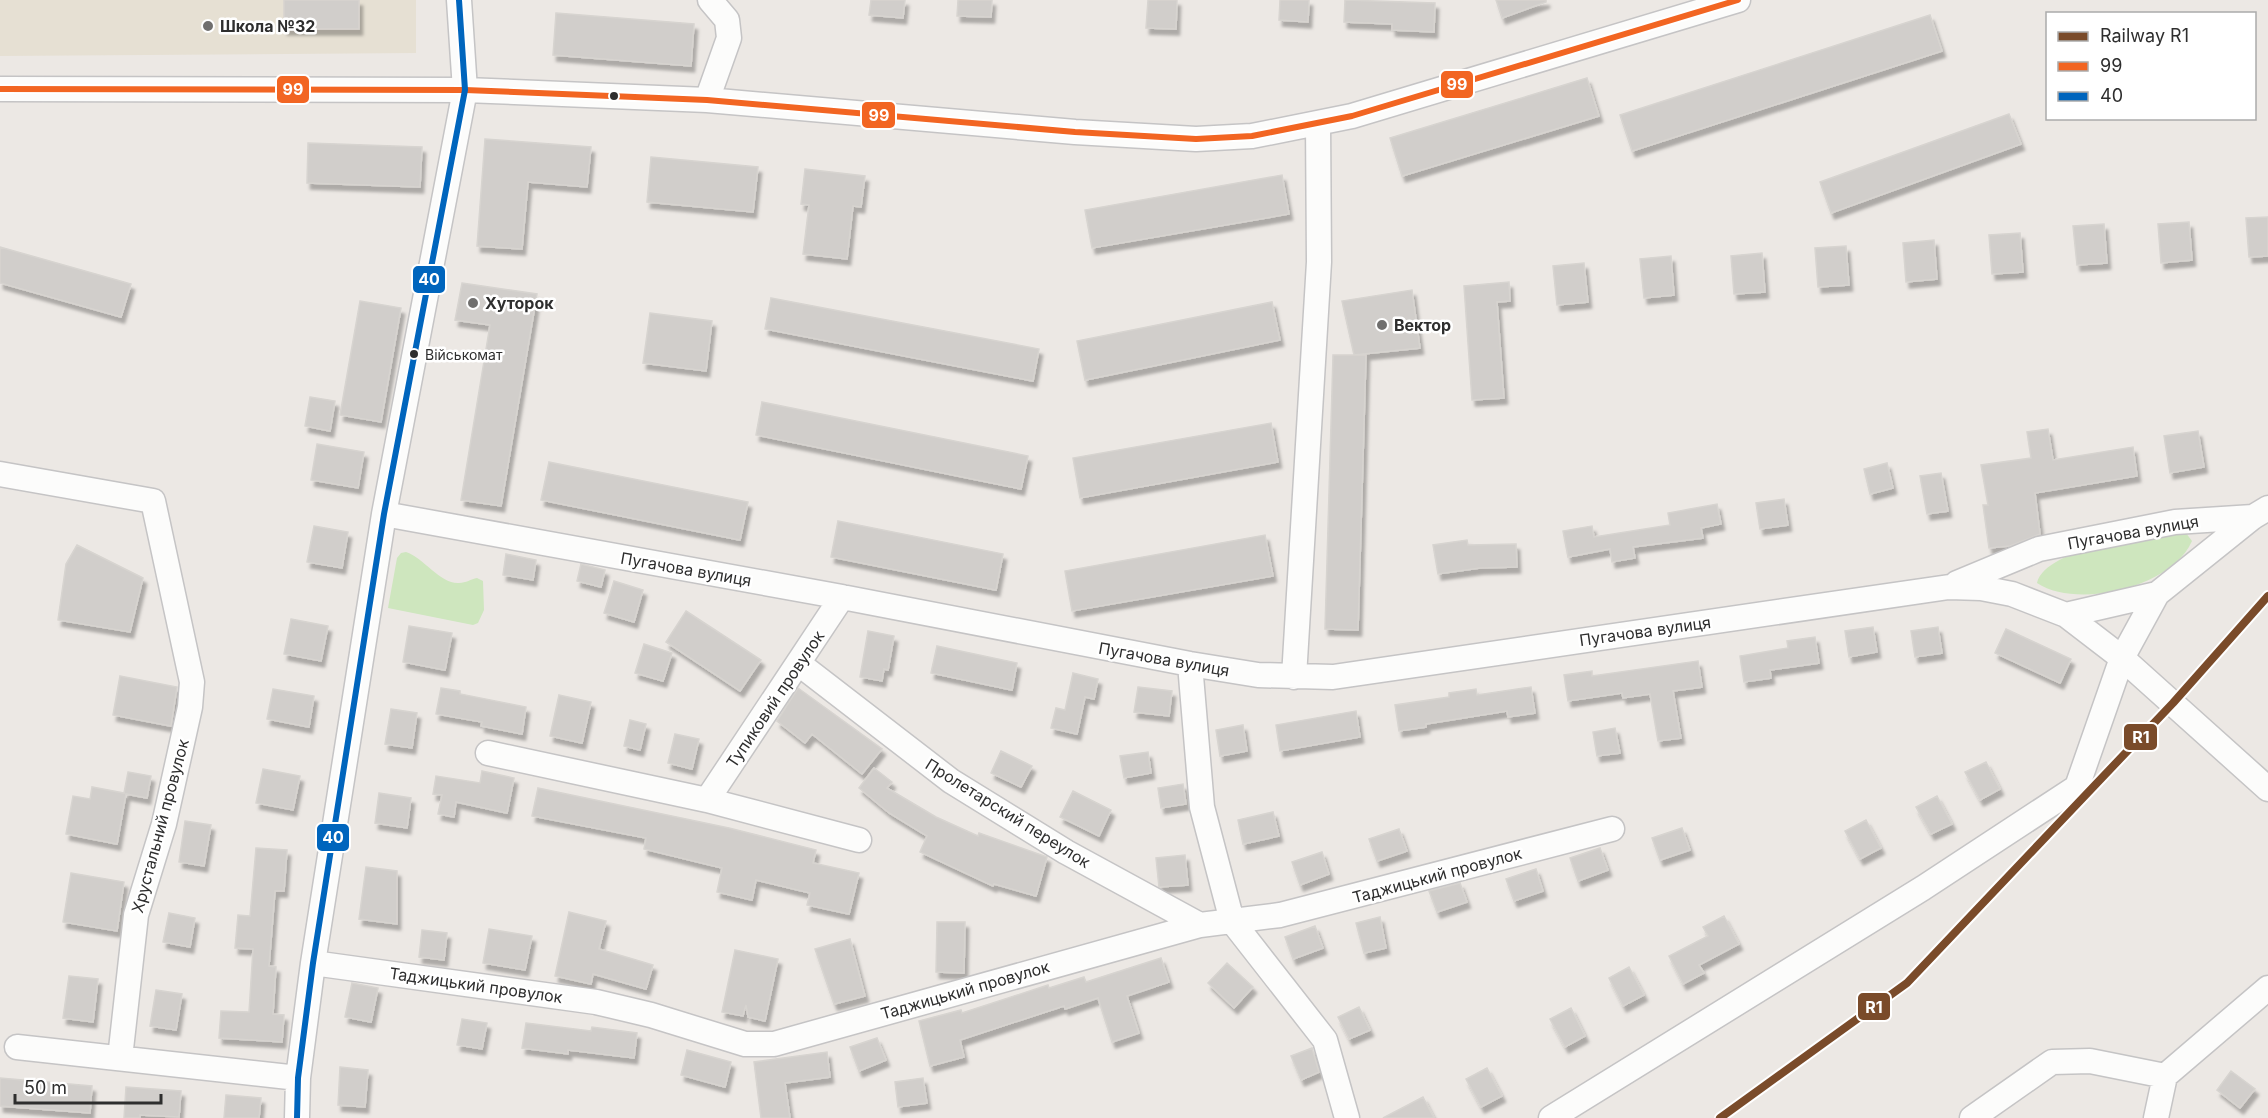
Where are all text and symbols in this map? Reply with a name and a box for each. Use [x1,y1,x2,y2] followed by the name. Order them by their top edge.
[2046,12,2256,120] legend
[220,16,315,36] place label: Школа №32
[201,19,215,33] marker: Школа №32
[2100,25,2189,46] text: Railway R1
[2100,55,2122,76] text: 99
[1440,70,1474,99] line badge: 99
[1447,74,1467,94] text: 99
[276,75,310,104] line badge: 99
[283,79,303,99] text: 99
[2100,85,2123,106] text: 40
[608,90,620,102] unlabelled marker
[861,101,896,129] line badge: 99
[869,105,889,125] text: 99
[412,265,446,294] line badge: 40
[418,269,440,289] text: 40
[485,293,554,313] place label: Хуторок
[466,296,480,310] marker: Хуторок
[1394,315,1451,335] place label: Вектор
[1375,318,1389,332] marker: Вектор
[425,346,503,363] place label: Військомат
[408,348,420,360] marker: Військомат
[2066,511,2200,553] street label: Пугачова вулиця
[619,548,753,590] street label: Пугачова вулиця
[1578,612,1712,650] street label: Пугачова вулиця
[722,626,829,771] street label: Тупиковий провулок
[1097,638,1231,680] street label: Пугачова вулиця
[2123,723,2158,751] line badge: R1
[2132,727,2150,747] text: R1
[127,737,193,915] street label: Хрустальний провулок
[922,754,1094,872] street label: Пролетарский переулок
[316,823,350,852] line badge: 40
[322,827,344,847] text: 40
[1350,843,1524,907] street label: Таджицький провулок
[878,956,1052,1024] street label: Таджицький провулок
[388,963,564,1007] street label: Таджицький провулок
[1857,992,1891,1021] line badge: R1
[1865,997,1883,1017] text: R1
[15,1067,160,1105] scale bar
[24,1077,67,1098] text: 50 m

